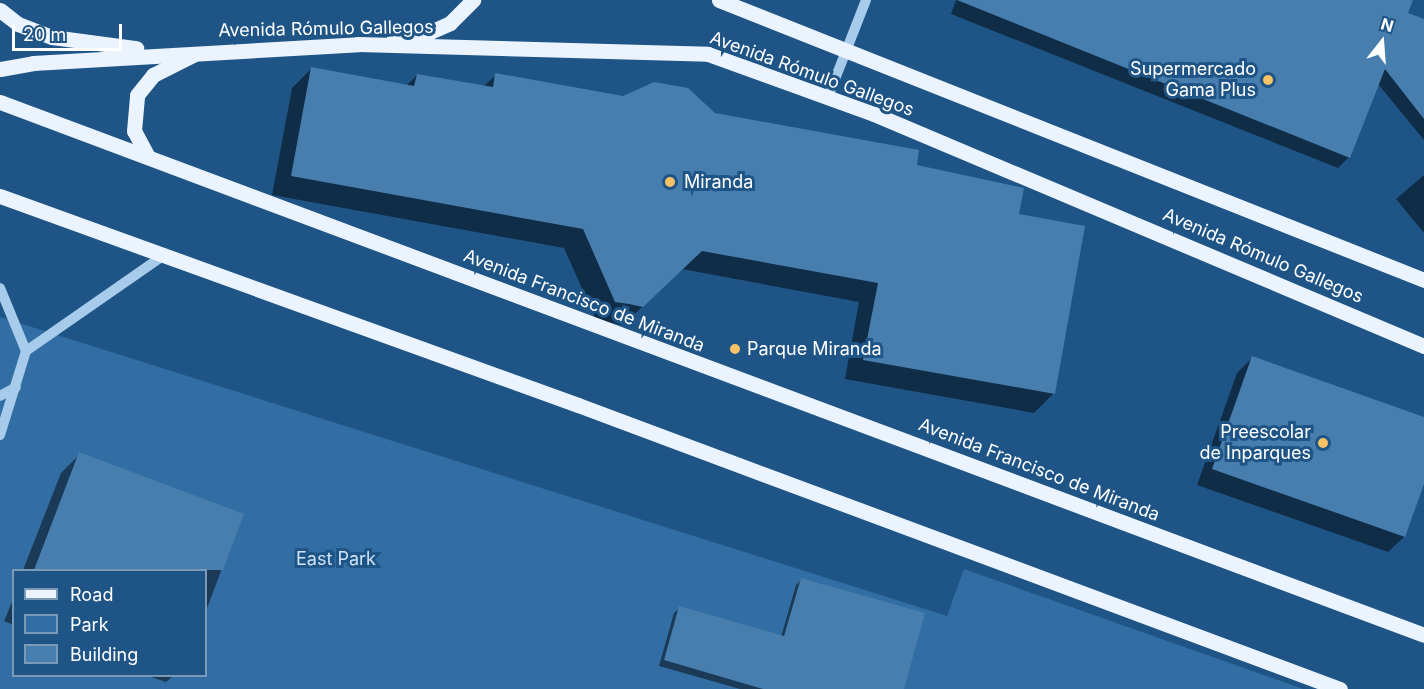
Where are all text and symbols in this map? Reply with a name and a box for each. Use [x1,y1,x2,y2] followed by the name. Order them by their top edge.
[15,12,124,50] scale bar
[1352,12,1412,72] north arrow
[1378,13,1396,36] text: N
[218,16,434,42] street label: Avenida Rómulo Gallegos
[23,24,66,45] text: 20 m
[707,27,917,121] street label: Avenida Rómulo Gallegos
[1130,59,1256,101] place label: Supermercado Gama Plus
[1261,73,1275,87] marker: Supermercado Gama Plus
[684,171,753,193] place label: Miranda
[661,173,679,191] marker: Miranda
[1160,204,1366,308] street label: Avenida Rómulo Gallegos
[460,245,708,357] street label: Avenida Francisco de Miranda
[747,338,882,360] place label: Parque Miranda
[728,342,742,356] marker: Parque Miranda
[915,414,1163,526] street label: Avenida Francisco de Miranda
[1200,422,1311,464] place label: Preescolar de Inparques
[1316,436,1330,450] marker: Preescolar de Inparques
[296,548,376,570] park label: East Park
[12,569,207,677] legend
[70,584,113,605] text: Road
[70,614,109,635] text: Park
[70,644,138,665] text: Building

